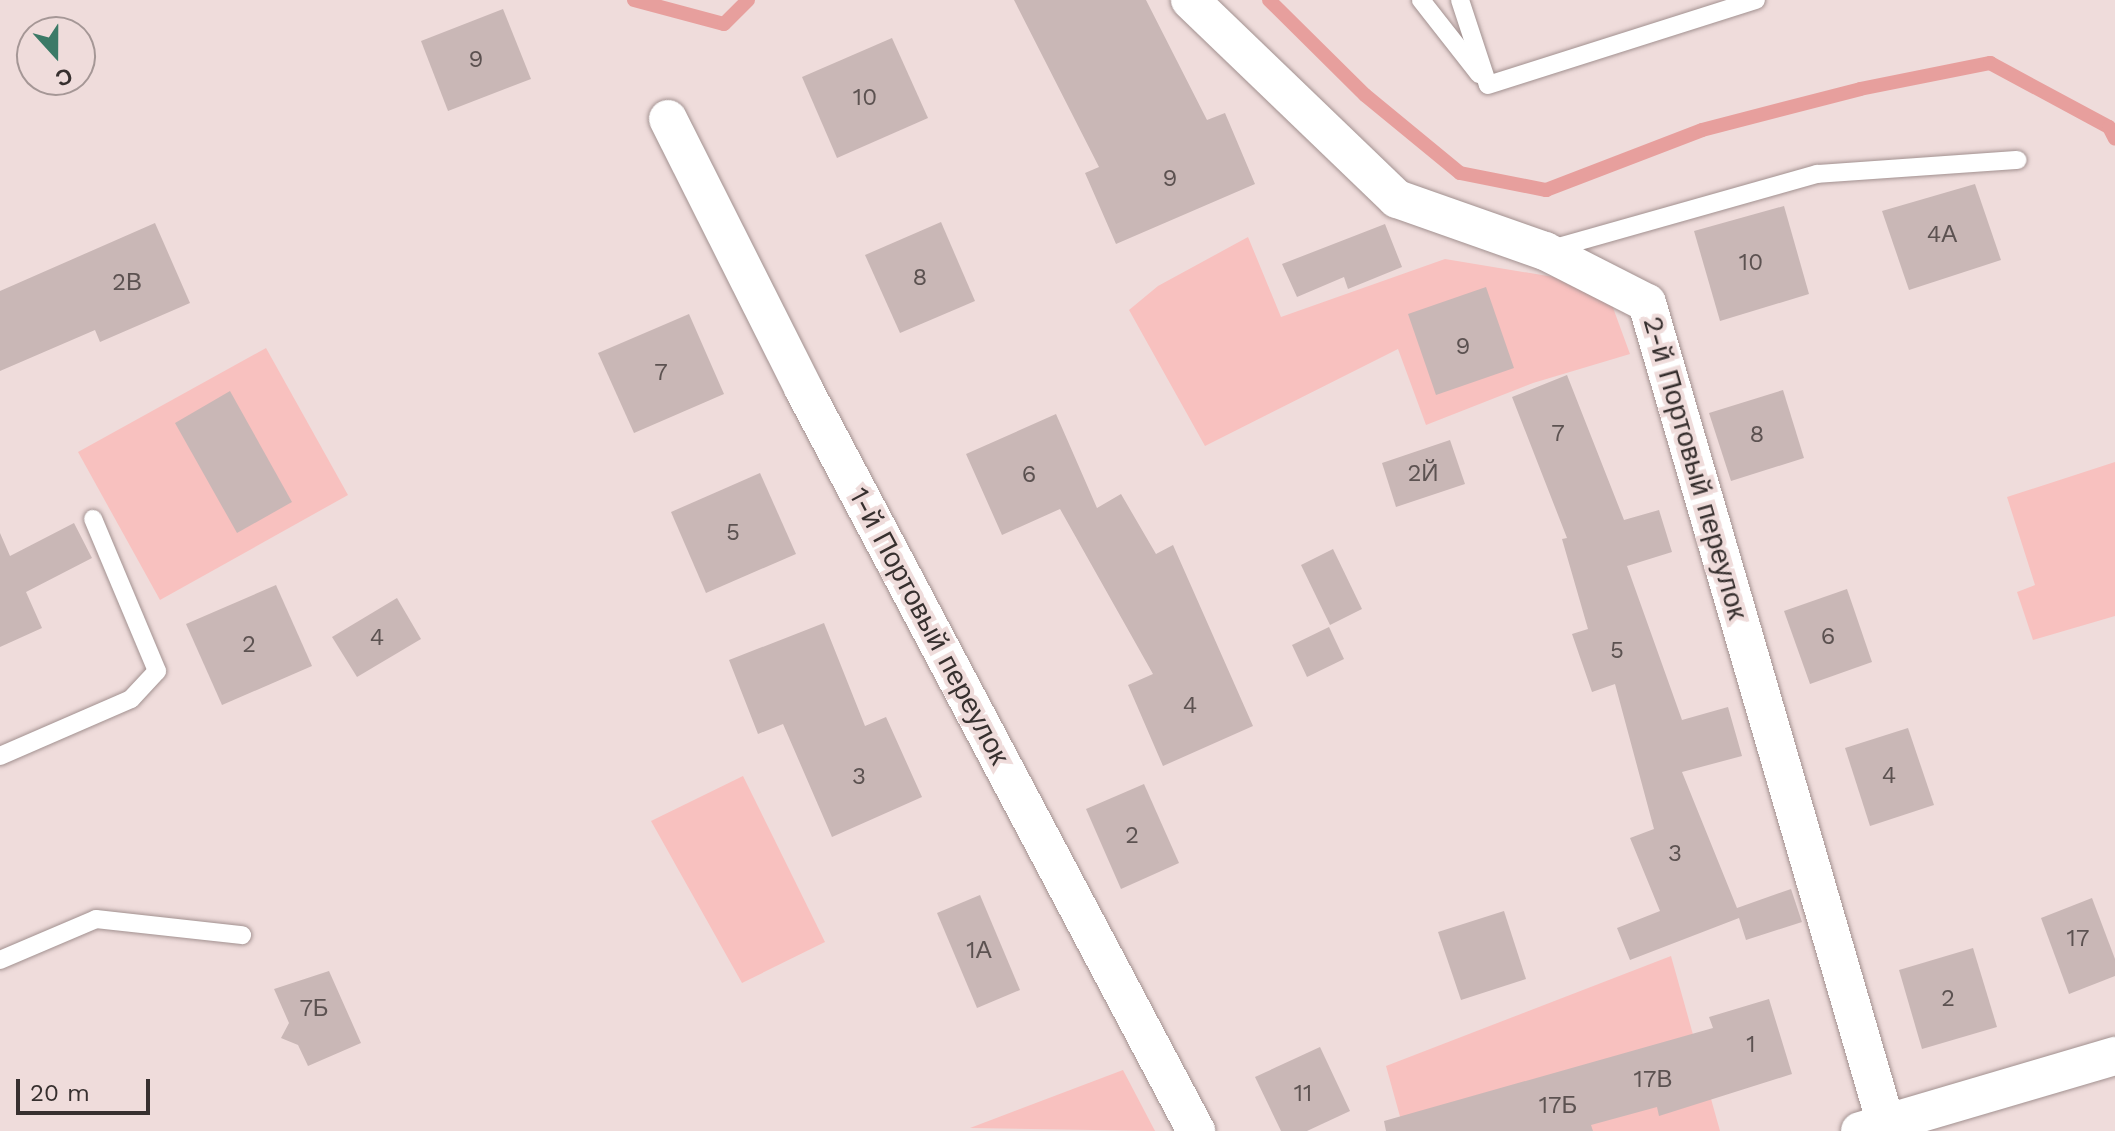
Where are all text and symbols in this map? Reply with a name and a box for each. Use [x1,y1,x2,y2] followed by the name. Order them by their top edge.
[16,16,96,96] north arrow
[469,46,483,74] house number: 9
[52,62,76,92] text: С
[853,84,877,112] house number: 10
[1163,165,1177,193] house number: 9
[1927,221,1957,249] house number: 4А
[1739,249,1763,277] house number: 10
[913,264,927,292] house number: 8
[112,269,142,297] house number: 2В
[1636,313,1754,623] street label: 2-й Портовый переулок
[1456,333,1470,361] house number: 9
[654,359,668,387] house number: 7
[1551,420,1565,448] house number: 7
[1750,421,1764,449] house number: 8
[1407,460,1439,488] house number: 2Й
[1022,461,1036,489] house number: 6
[842,482,1016,770] street label: 1-й Портовый переулок
[726,519,740,547] house number: 5
[1821,623,1835,651] house number: 6
[370,624,384,652] house number: 4
[242,631,256,659] house number: 2
[1610,637,1624,665] house number: 5
[1183,692,1197,720] house number: 4
[1882,762,1896,790] house number: 4
[852,763,866,791] house number: 3
[1125,822,1139,850] house number: 2
[1668,840,1682,868] house number: 3
[2067,925,2089,953] house number: 17
[966,937,992,965] house number: 1А
[1941,985,1955,1013] house number: 2
[299,995,329,1023] house number: 7Б
[1746,1031,1756,1059] house number: 1
[20,1063,154,1113] scale bar
[1634,1066,1672,1094] house number: 17В
[30,1079,90,1107] text: 20 m
[1294,1080,1312,1108] house number: 11
[1539,1092,1577,1120] house number: 17Б

